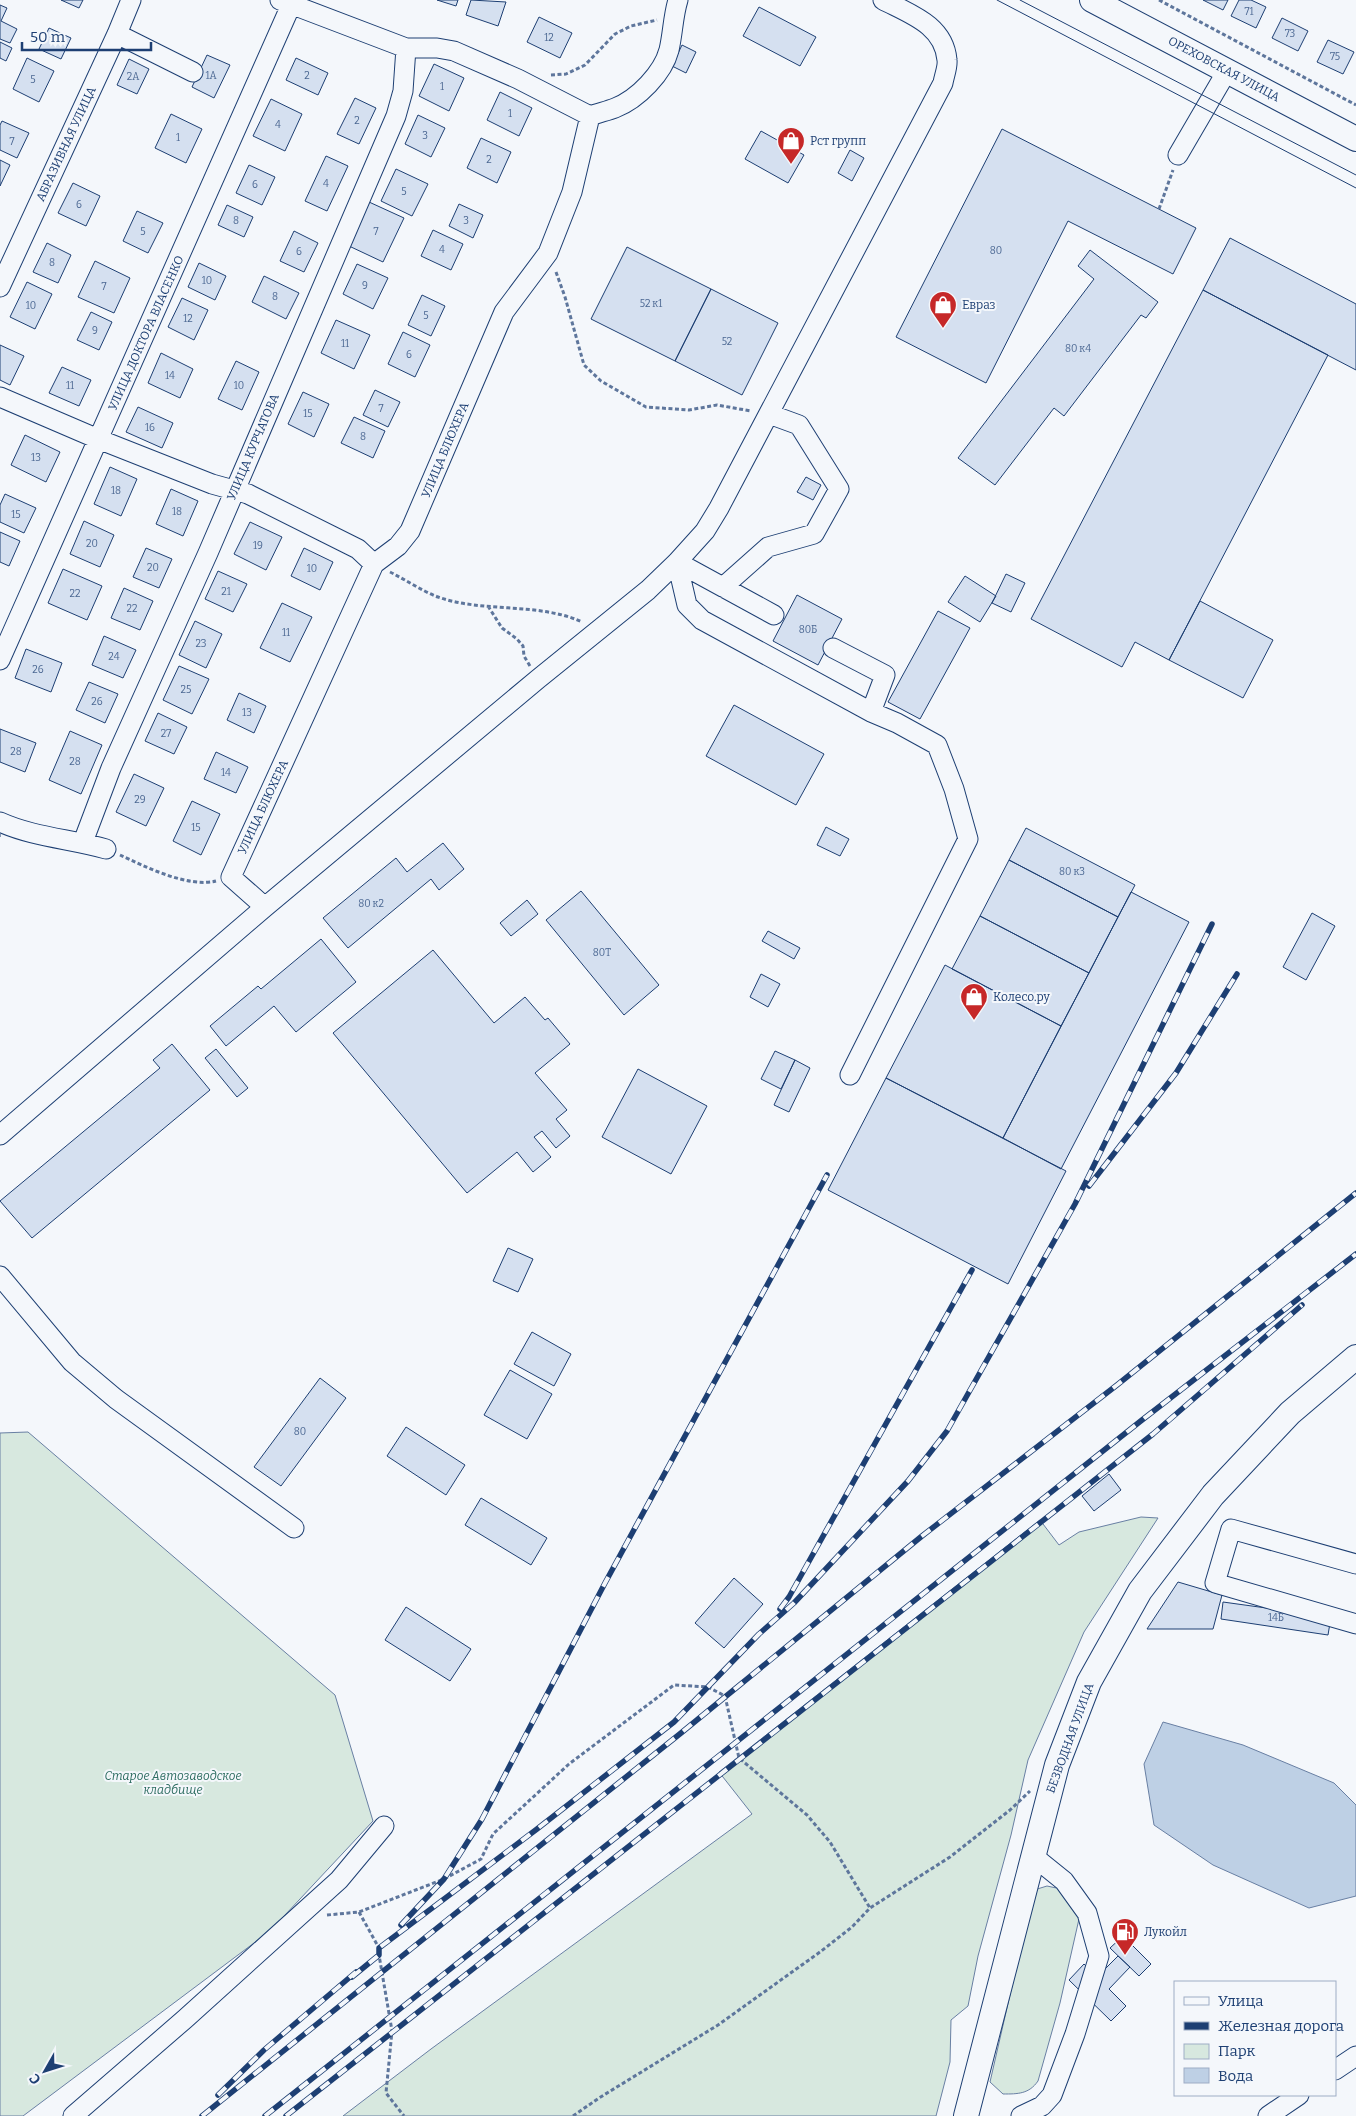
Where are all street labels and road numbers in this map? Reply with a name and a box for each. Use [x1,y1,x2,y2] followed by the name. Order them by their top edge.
[1166,34,1283,105] street label: ОРЕХОВСКАЯ УЛИЦА
[33,84,99,204] street label: АБРАЗИВНАЯ УЛИЦА
[105,253,187,413] street label: УЛИЦА ДОКТОРА ВЛАСЕНКО
[224,391,282,502] street label: УЛИЦА КУРЧАТОВА
[419,400,472,500] street label: УЛИЦА БЛЮХЕРА
[235,757,291,856] street label: УЛИЦА БЛЮХЕРА
[1044,1680,1097,1795] street label: БЕЗВОДНАЯ УЛИЦА

